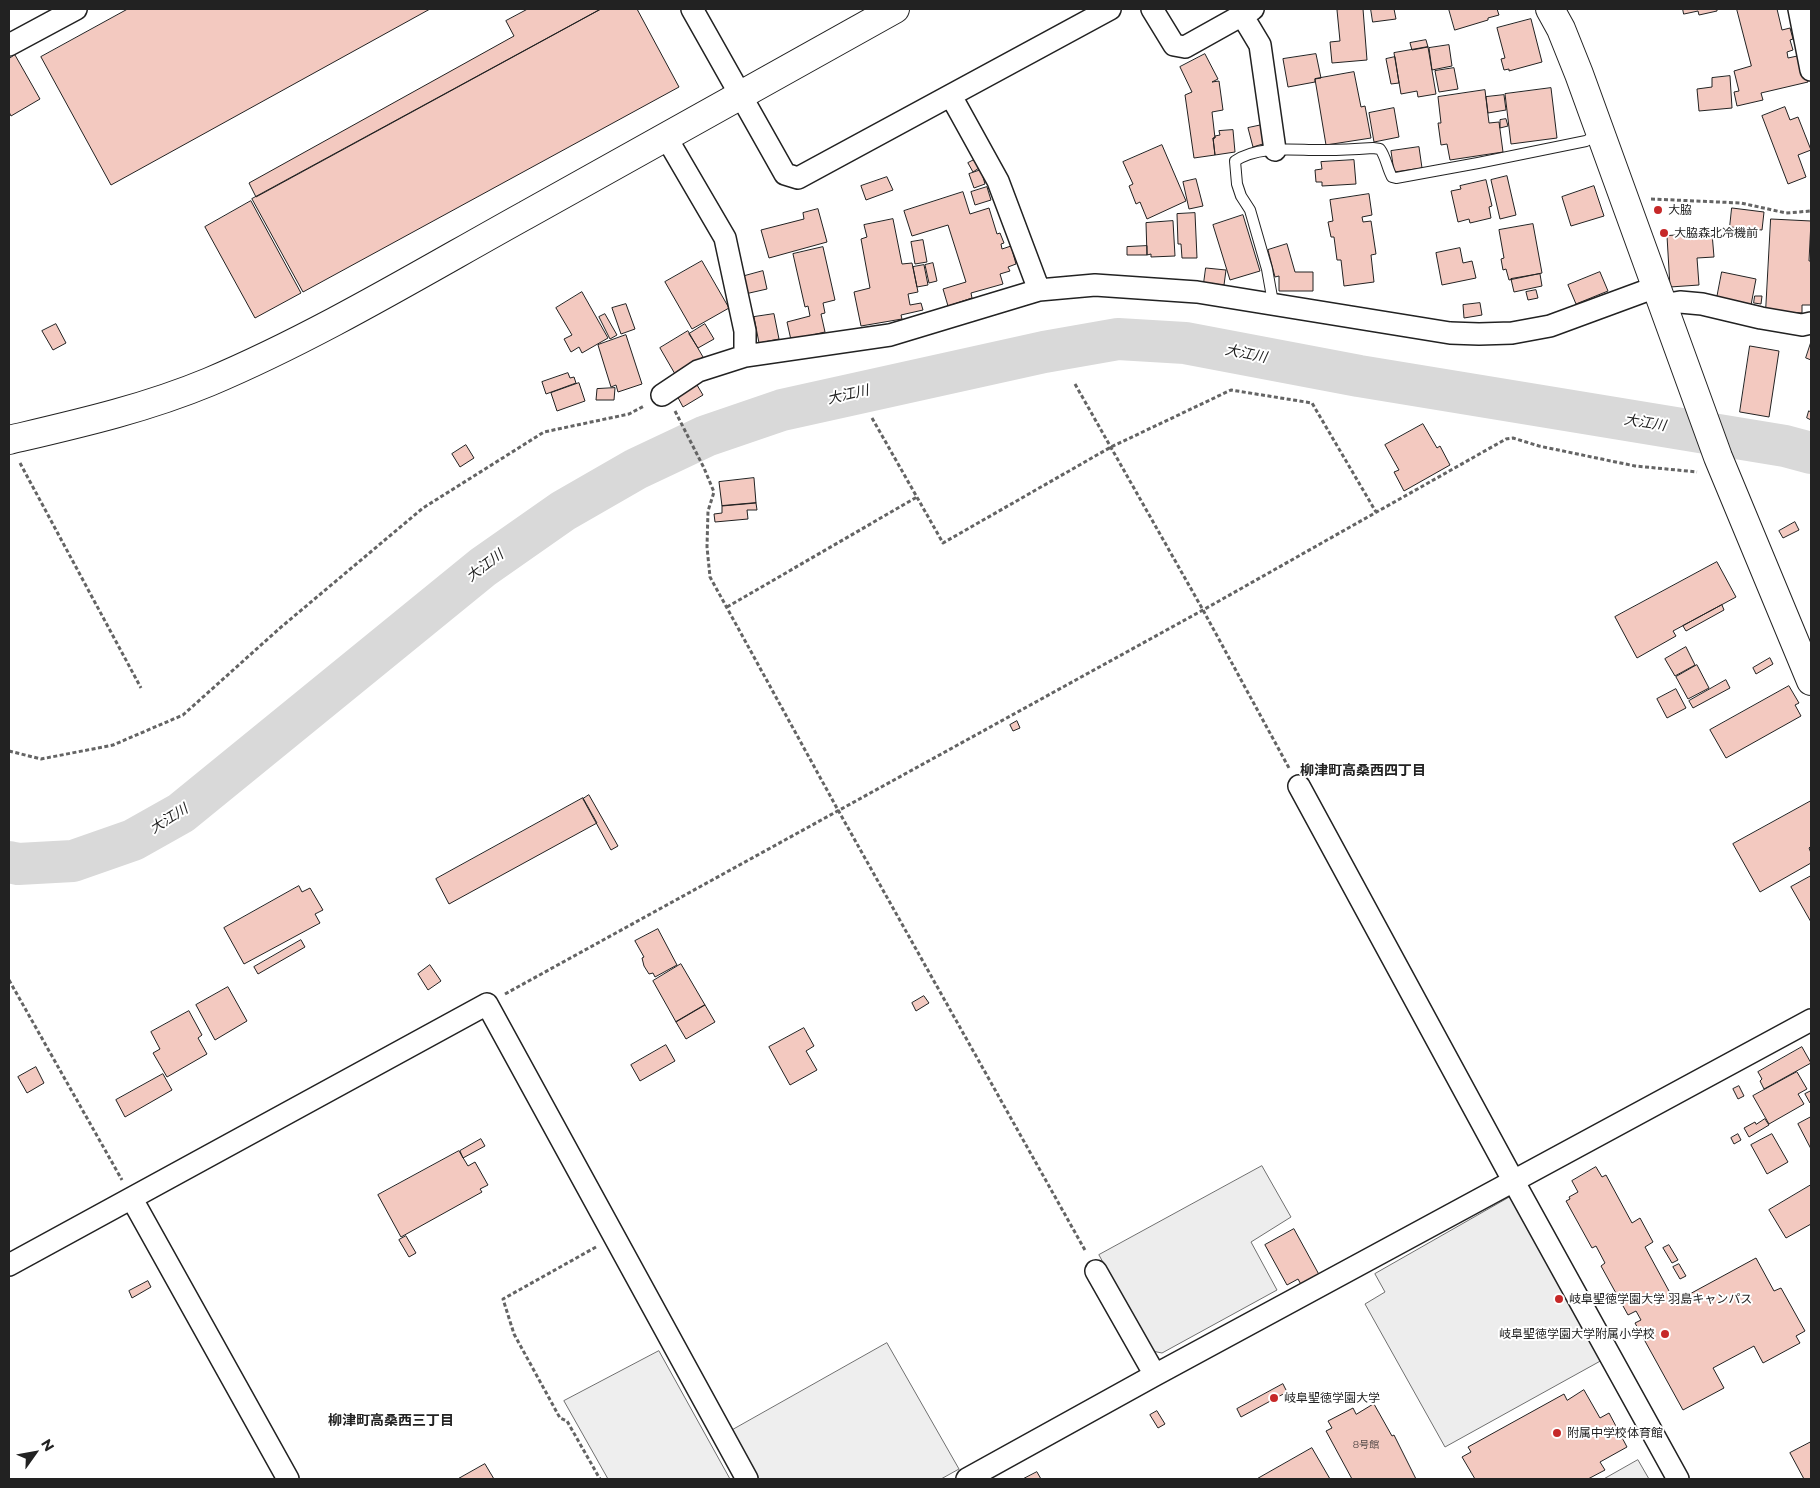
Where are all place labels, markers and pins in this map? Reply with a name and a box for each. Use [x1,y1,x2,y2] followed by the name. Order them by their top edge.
[1668,203,1692,217] place label: 大脇
[1652,204,1664,216] marker: 大脇
[1674,226,1758,240] place label: 大脇森北冷機前
[1658,227,1670,239] marker: 大脇森北冷機前
[1569,1292,1752,1306] place label: 岐阜聖徳学園大学 羽島キャンパス
[1553,1293,1565,1305] marker: 岐阜聖徳学園大学 羽島キャンパス
[1499,1327,1655,1341] place label: 岐阜聖徳学園大学附属小学校
[1659,1328,1671,1340] marker: 岐阜聖徳学園大学附属小学校
[1284,1391,1380,1405] place label: 岐阜聖徳学園大学
[1268,1392,1280,1404] marker: 岐阜聖徳学園大学
[1567,1426,1663,1440] place label: 附属中学校体育館
[1551,1427,1563,1439] marker: 附属中学校体育館

